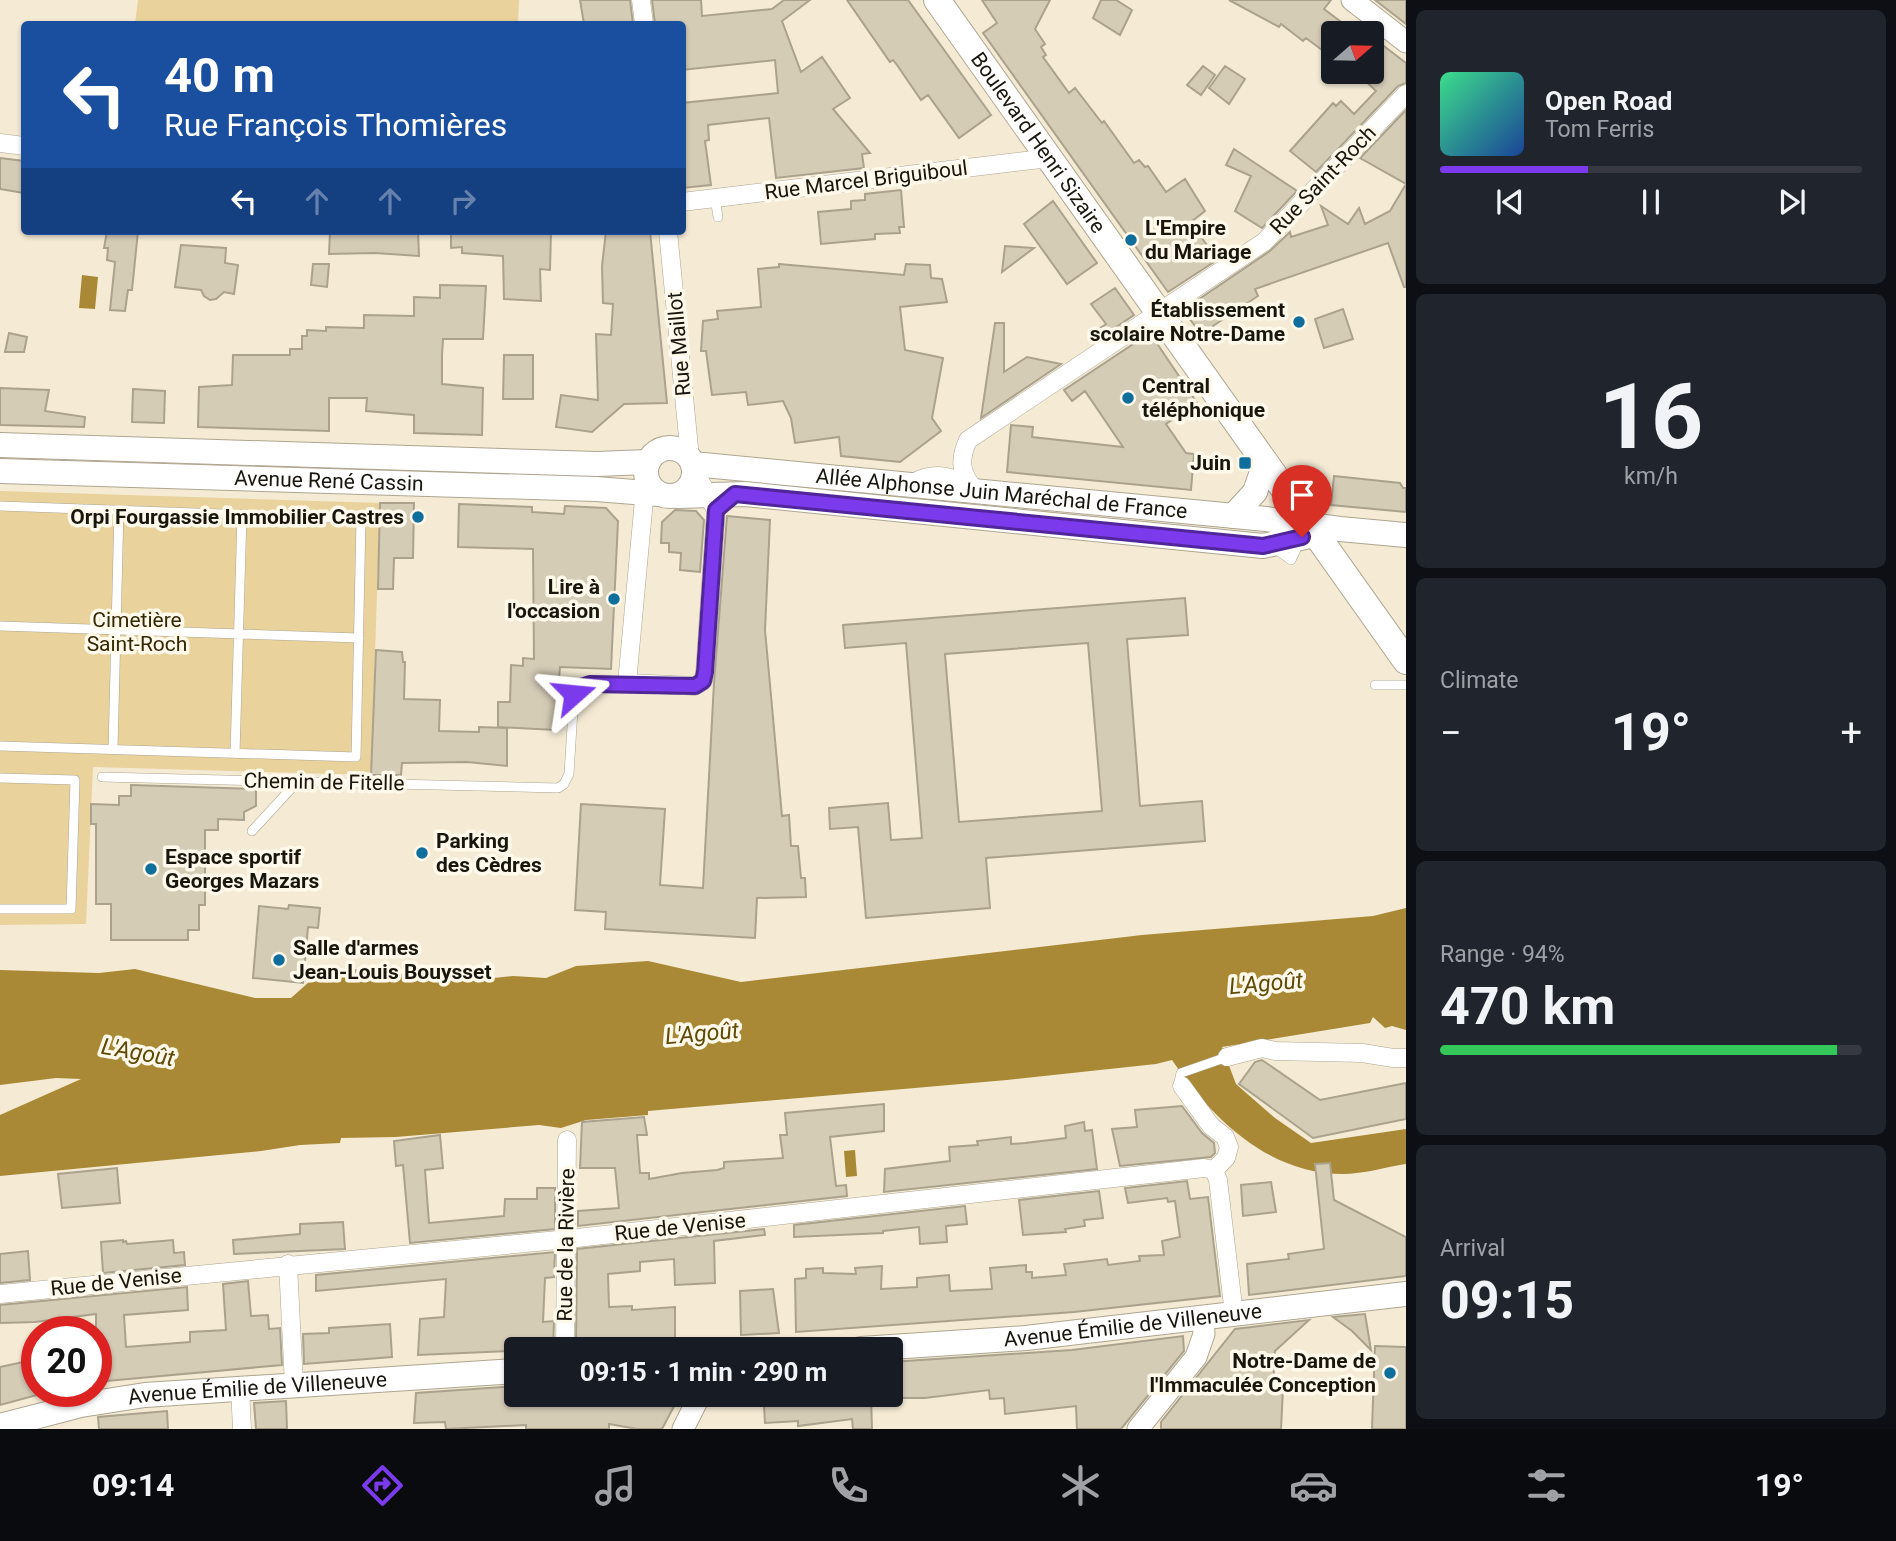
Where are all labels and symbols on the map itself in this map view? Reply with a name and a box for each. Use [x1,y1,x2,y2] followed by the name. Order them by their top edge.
[1321,21,1384,84] north arrow
[966,48,1111,238] street label: Boulevard Henri Sizaire
[1265,121,1381,239] street label: Rue Saint-Roch
[763,156,969,204] street label: Rue Marcel Briguiboul
[1145,216,1251,264] place label: L'Empire du Mariage
[1123,232,1139,248] marker: L'Empire du Mariage
[662,291,696,397] street label: Rue Maillot
[1090,298,1285,346] place label: Établissement scolaire Notre-Dame
[1291,314,1307,330] marker: Établissement scolaire Notre-Dame
[1142,374,1265,422] place label: Central téléphonique
[1120,390,1136,406] marker: Central téléphonique
[1190,451,1231,475] place label: Juin
[1237,455,1253,471] marker: Juin
[815,464,1188,523] street label: Allée Alphonse Juin Maréchal de France
[1272,465,1332,537] pin
[234,466,424,496] street label: Avenue René Cassin
[70,505,404,529] place label: Orpi Fourgassie Immobilier Castres
[410,509,426,525] marker: Orpi Fourgassie Immobilier Castres
[507,575,600,623] place label: Lire à l'occasion
[606,591,622,607] marker: Lire à l'occasion
[87,608,187,656] park label: Cimetière Saint-Roch
[537,657,611,731] position arrow
[243,769,405,795] street label: Chemin de Fitelle
[436,829,542,877] place label: Parking des Cèdres
[165,845,320,893] place label: Espace sportif Georges Mazars
[414,845,430,861] marker: Parking des Cèdres
[143,861,159,877] marker: Espace sportif Georges Mazars
[293,936,492,984] place label: Salle d'armes Jean-Louis Bouysset
[271,952,287,968] marker: Salle d'armes Jean-Louis Bouysset
[1228,967,1305,1000] water label: L'Agoût
[664,1017,741,1050] water label: L'Agoût
[99,1033,177,1072] water label: L'Agoût
[553,1168,579,1322] street label: Rue de la Rivière
[613,1208,747,1246] street label: Rue de Venise
[49,1263,183,1301] street label: Rue de Venise
[1003,1299,1263,1351] street label: Avenue Émilie de Villeneuve
[21,1316,112,1407] speed limit sign: 20
[1149,1349,1376,1397] place label: Notre-Dame de l'Immaculée Conception
[1382,1365,1398,1381] marker: Notre-Dame de l'Immaculée Conception
[126,1367,388,1410] street label: Avenue Émilie de Villeneuve

